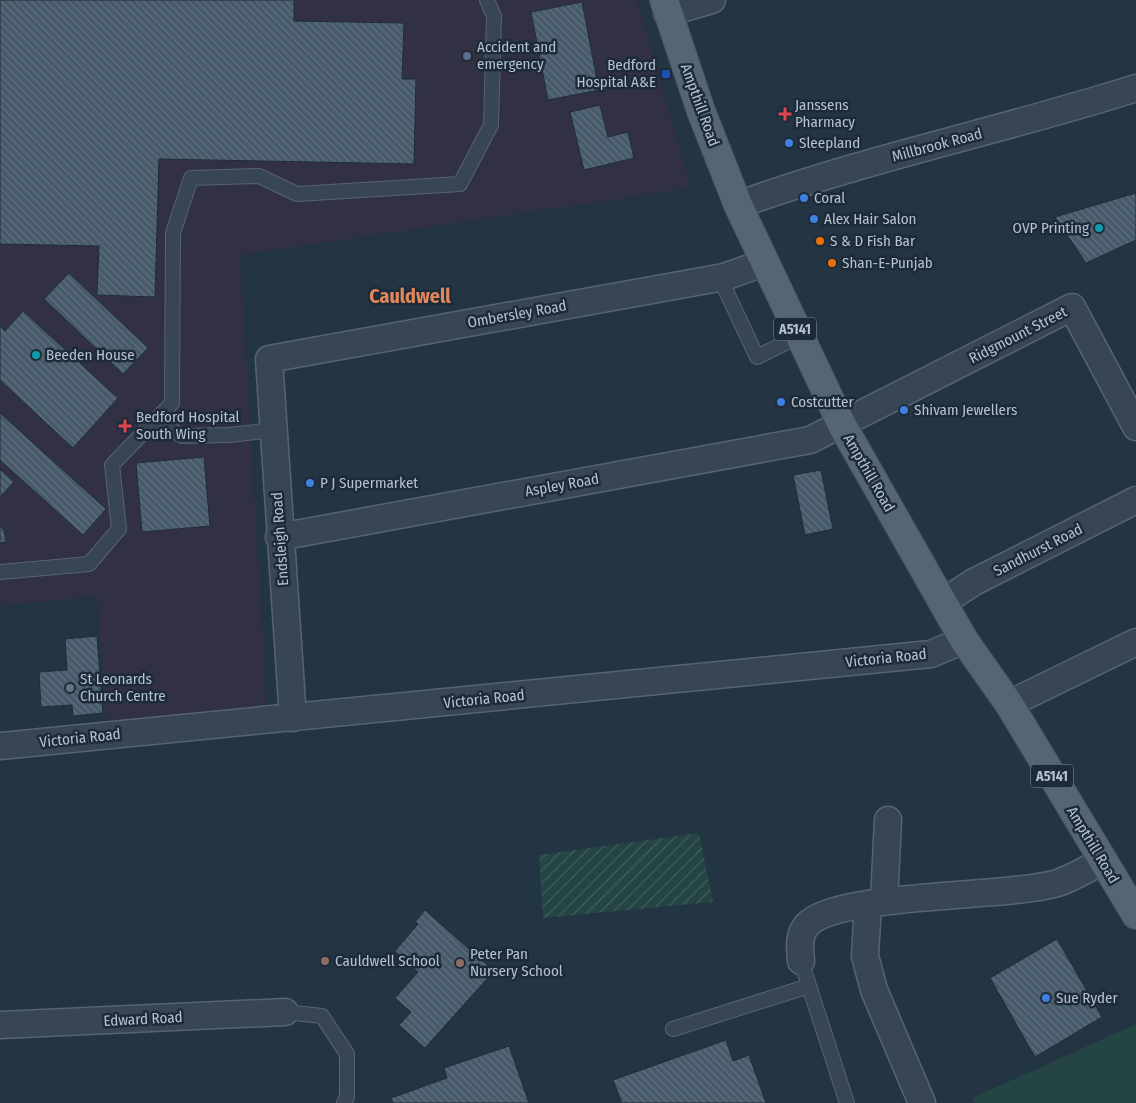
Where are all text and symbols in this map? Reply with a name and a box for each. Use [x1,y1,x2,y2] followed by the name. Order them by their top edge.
[477,38,556,73] place label: Accident and emergency
[461,50,473,62] marker: Accident and emergency
[576,56,656,91] place label: Bedford Hospital A&E
[677,61,723,149] street label: Ampthill Road
[660,68,672,80] marker: Bedford Hospital A&E
[795,96,855,131] place label: Janssens Pharmacy
[779,108,791,120] marker: Janssens Pharmacy
[890,124,984,166] street label: Millbrook Road
[799,134,860,152] place label: Sleepland
[783,137,795,149] marker: Sleepland
[814,189,845,207] place label: Coral
[798,192,810,204] marker: Coral
[824,210,916,228] place label: Alex Hair Salon
[808,213,820,225] marker: Alex Hair Salon
[1013,219,1089,237] place label: OVP Printing
[1093,222,1105,234] marker: OVP Printing
[830,232,916,250] place label: S & D Fish Bar
[814,235,826,247] marker: S & D Fish Bar
[842,254,933,272] place label: Shan-E-Punjab
[826,257,838,269] marker: Shan-E-Punjab
[369,284,451,308] district label: Cauldwell
[466,296,568,332] street label: Ombersley Road
[966,303,1070,367] street label: Ridgmount Street
[774,318,816,340] road number: A5141
[46,346,135,364] place label: Beeden House
[30,349,42,361] marker: Beeden House
[791,393,854,411] place label: Costcutter
[775,396,787,408] marker: Costcutter
[914,401,1017,419] place label: Shivam Jewellers
[898,404,910,416] marker: Shivam Jewellers
[136,408,240,443] place label: Bedford Hospital South Wing
[118,419,132,433] marker: Bedford Hospital South Wing
[840,431,898,515] street label: Ampthill Road
[524,470,600,500] street label: Aspley Road
[320,474,418,492] place label: P J Supermarket
[304,477,316,489] marker: P J Supermarket
[268,492,292,586] street label: Endsleigh Road
[990,520,1086,580] street label: Sandhurst Road
[845,645,927,671] street label: Victoria Road
[80,670,166,705] place label: St Leonards Church Centre
[64,682,76,694] marker: St Leonards Church Centre
[443,686,525,712] street label: Victoria Road
[39,725,121,751] street label: Victoria Road
[1031,764,1073,788] road number: A5141
[1063,803,1123,887] street label: Ampthill Road
[470,945,563,980] place label: Peter Pan Nursery School
[335,952,440,970] place label: Cauldwell School
[319,955,331,967] marker: Cauldwell School
[454,957,466,969] marker: Peter Pan Nursery School
[1056,989,1118,1007] place label: Sue Ryder
[1040,992,1052,1004] marker: Sue Ryder
[103,1008,183,1030] street label: Edward Road

